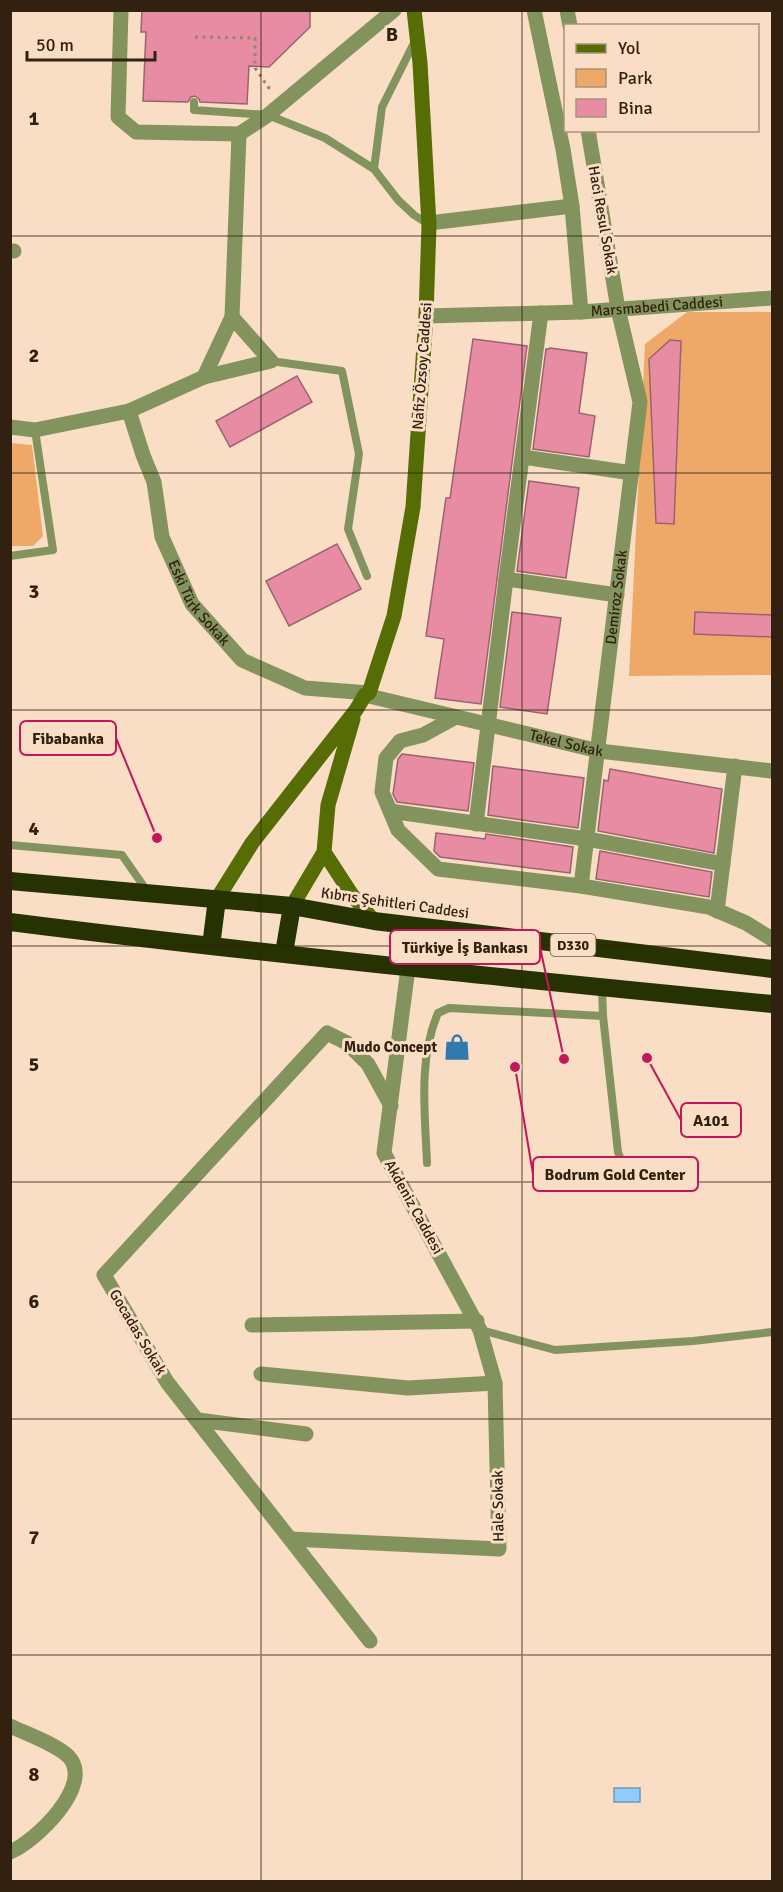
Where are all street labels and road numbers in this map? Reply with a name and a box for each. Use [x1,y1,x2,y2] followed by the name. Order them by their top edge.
[585,164,621,276] street label: Haci Resul Sokak
[590,293,724,320] street label: Marsmabedi Caddesi
[409,302,435,430] street label: Nafiz Özsoy Caddesi
[602,548,631,645] street label: Demiroz Sokak
[164,557,234,650] street label: Eski Türk Sokak
[528,726,604,760] street label: Tekel Sokak
[320,884,470,922] street label: Kıbrıs Şehitleri Caddesi
[550,934,596,956] road number: D330
[381,1157,447,1257] street label: Akdeniz Caddesi
[105,1286,171,1378] street label: Gocadas Sokak
[488,1470,508,1542] street label: Hale Sokak

